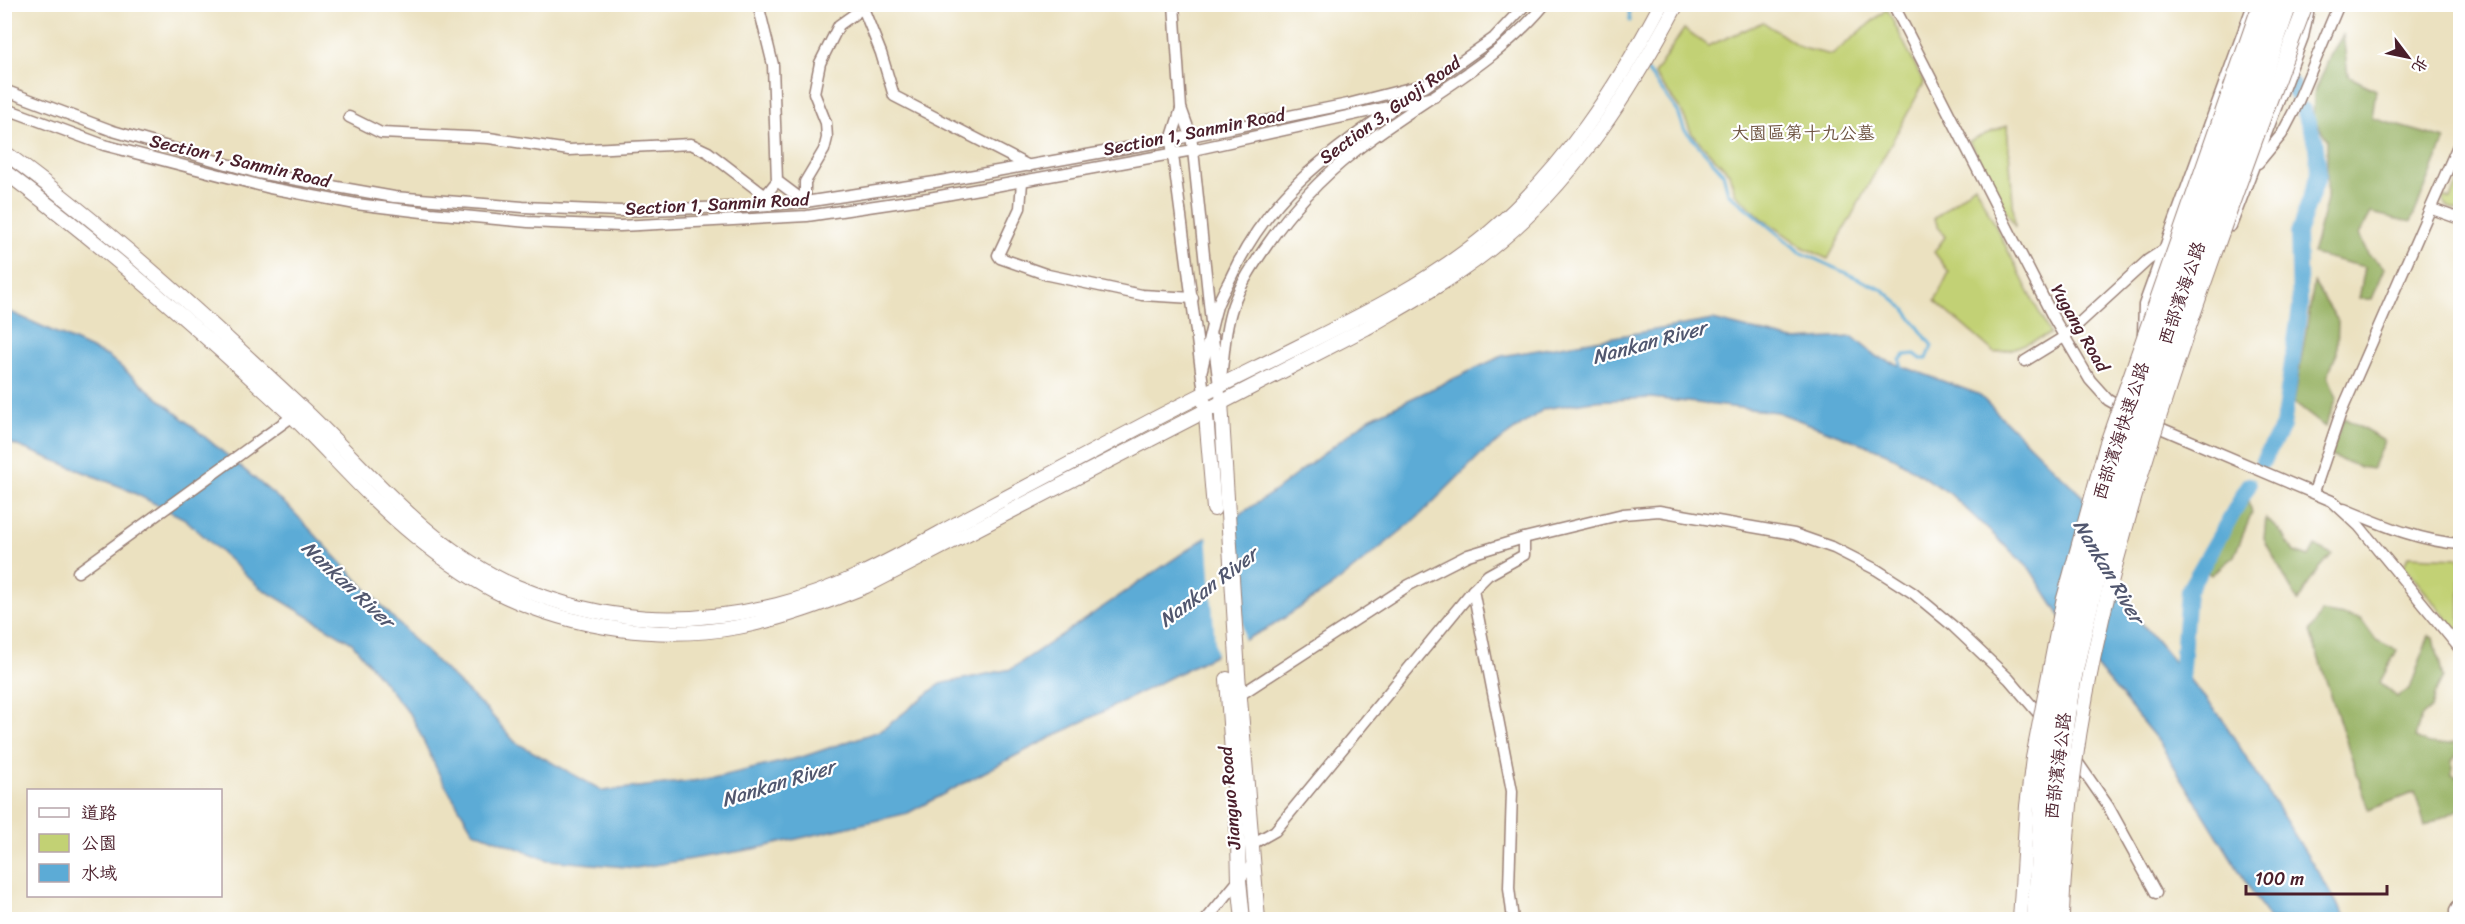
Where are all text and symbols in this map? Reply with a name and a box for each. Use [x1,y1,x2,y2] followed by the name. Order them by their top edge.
[2378,27,2438,87] north arrow
[1312,46,1469,173] street label: Section 3, Guoji Road
[2404,50,2437,79] text: 北
[1100,98,1289,165] street label: Section 1, Sanmin Road
[1731,117,1875,149] park label: 大園區第十九公墓
[146,125,335,198] street label: Section 1, Sanmin Road
[624,183,812,225] street label: Section 1, Sanmin Road
[2149,237,2215,349] street label: 西部濱海公路
[2042,278,2119,380] street label: Yugang Road
[1588,309,1714,375] water label: Nankan River
[2084,358,2158,504] street label: 西部濱海快速公路
[2063,512,2156,634] water label: Nankan River
[293,532,405,640] water label: Nankan River
[1151,536,1269,637] water label: Nankan River
[2036,710,2080,822] street label: 西部濱海公路
[1209,744,1251,852] street label: Jianguo Road
[717,749,843,817] water label: Nankan River
[27,789,222,897] legend
[81,797,117,829] text: 道路
[81,827,117,859] text: 公園
[81,857,117,889] text: 水域
[2246,858,2387,896] scale bar
[2255,863,2304,895] text: 100 m

